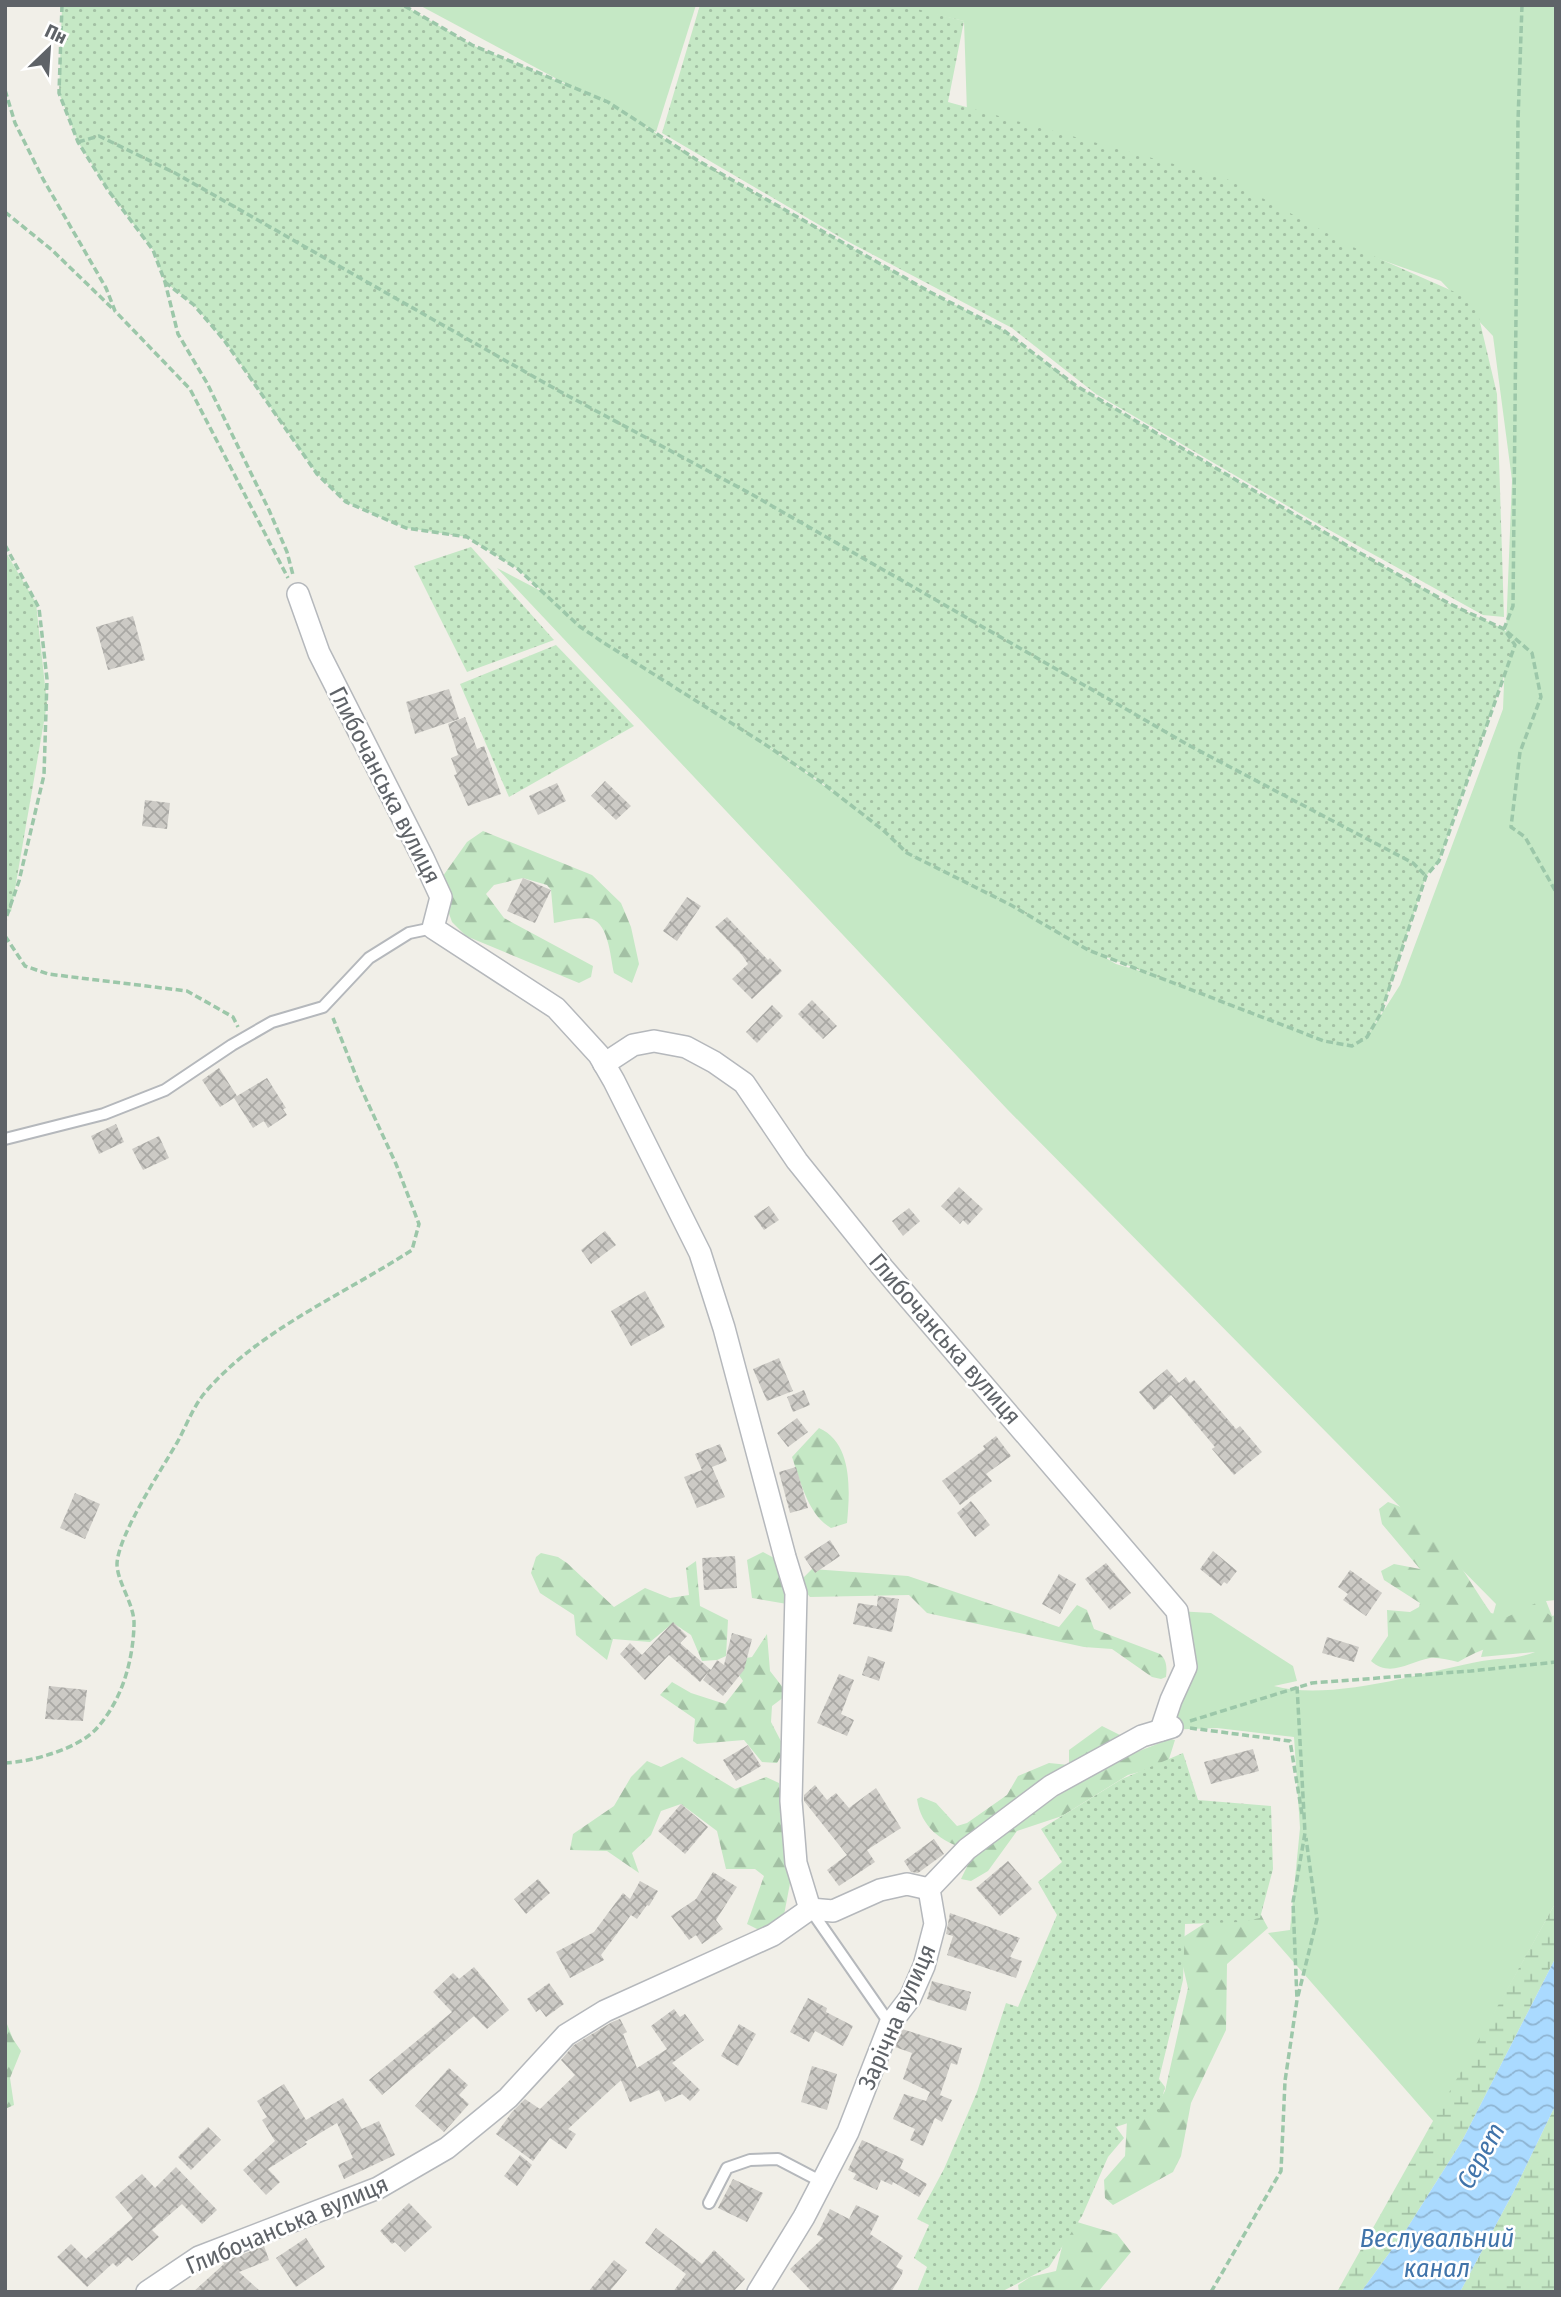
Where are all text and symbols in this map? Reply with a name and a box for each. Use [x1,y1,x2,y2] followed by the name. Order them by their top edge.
[14,14,84,84] north arrow
[41,19,71,49] text: Пн
[323,682,447,888] street label: Глибочанська вулиця
[863,1248,1027,1430] street label: Глибочанська вулиця
[852,1940,942,2094] street label: Зарічна вулиця
[1450,2117,1512,2195] water label: Серет
[182,2170,392,2280] street label: Глибочанська вулиця
[1360,2223,1514,2284] water label: Веслувальний канал

